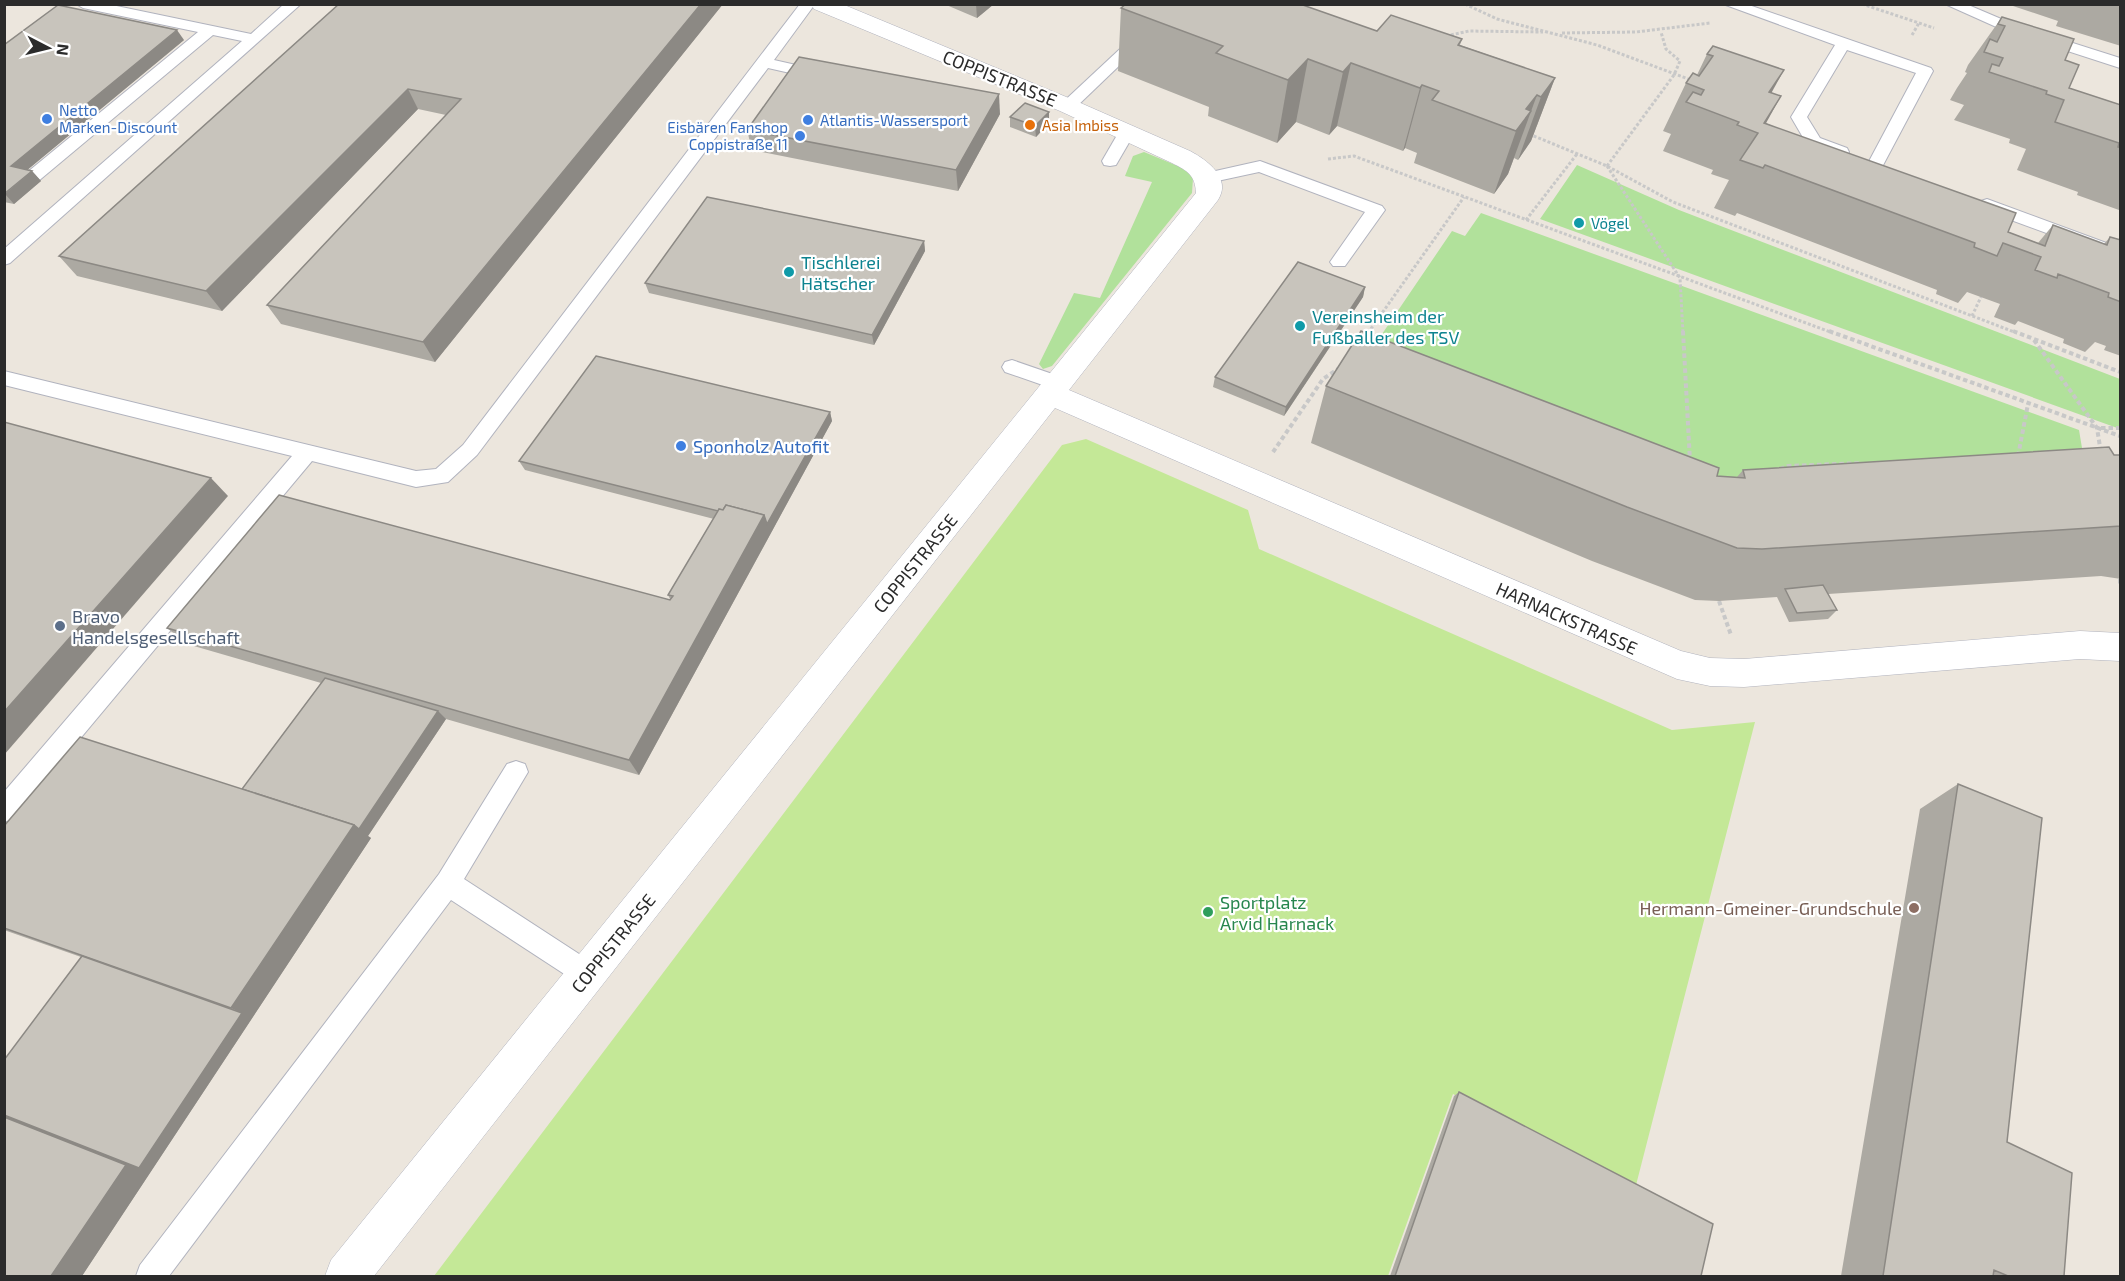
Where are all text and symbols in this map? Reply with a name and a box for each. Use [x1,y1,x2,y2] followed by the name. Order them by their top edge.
[18,18,78,78] north arrow
[53,43,74,57] text: N
[940,45,1060,111] street label: COPPISTRASSE
[59,101,178,136] place label: Netto Marken-Discount
[820,111,968,129] place label: Atlantis-Wassersport
[40,112,54,126] marker: Netto Marken-Discount
[801,113,815,127] marker: Atlantis-Wassersport
[1042,116,1119,134] place label: Asia Imbiss
[667,118,788,153] place label: Eisbären Fanshop Coppistraße 11
[1023,118,1037,132] marker: Asia Imbiss
[793,129,807,143] marker: Eisbären Fanshop Coppistraße 11
[1591,214,1629,232] place label: Vögel
[1572,216,1586,230] marker: Vögel
[801,251,880,294] place label: Tischlerei Hätscher
[782,265,796,279] marker: Tischlerei Hätscher
[1312,305,1459,348] place label: Vereinsheim der Fußballer des TSV
[1293,319,1307,333] marker: Vereinsheim der Fußballer des TSV
[693,435,829,457] place label: Sponholz Autofit
[674,439,688,453] marker: Sponholz Autofit
[868,509,962,617] street label: COPPISTRASSE
[1493,577,1641,659] street label: HARNACKSTRASSE
[72,605,240,648] place label: Bravo Handelsgesellschaft
[53,619,67,633] marker: Bravo Handelsgesellschaft
[566,889,660,997] street label: COPPISTRASSE
[1220,891,1334,934] place label: Sportplatz Arvid Harnack
[1639,897,1902,919] place label: Hermann-Gmeiner-Grundschule
[1907,901,1921,915] marker: Hermann-Gmeiner-Grundschule
[1201,905,1215,919] marker: Sportplatz Arvid Harnack

